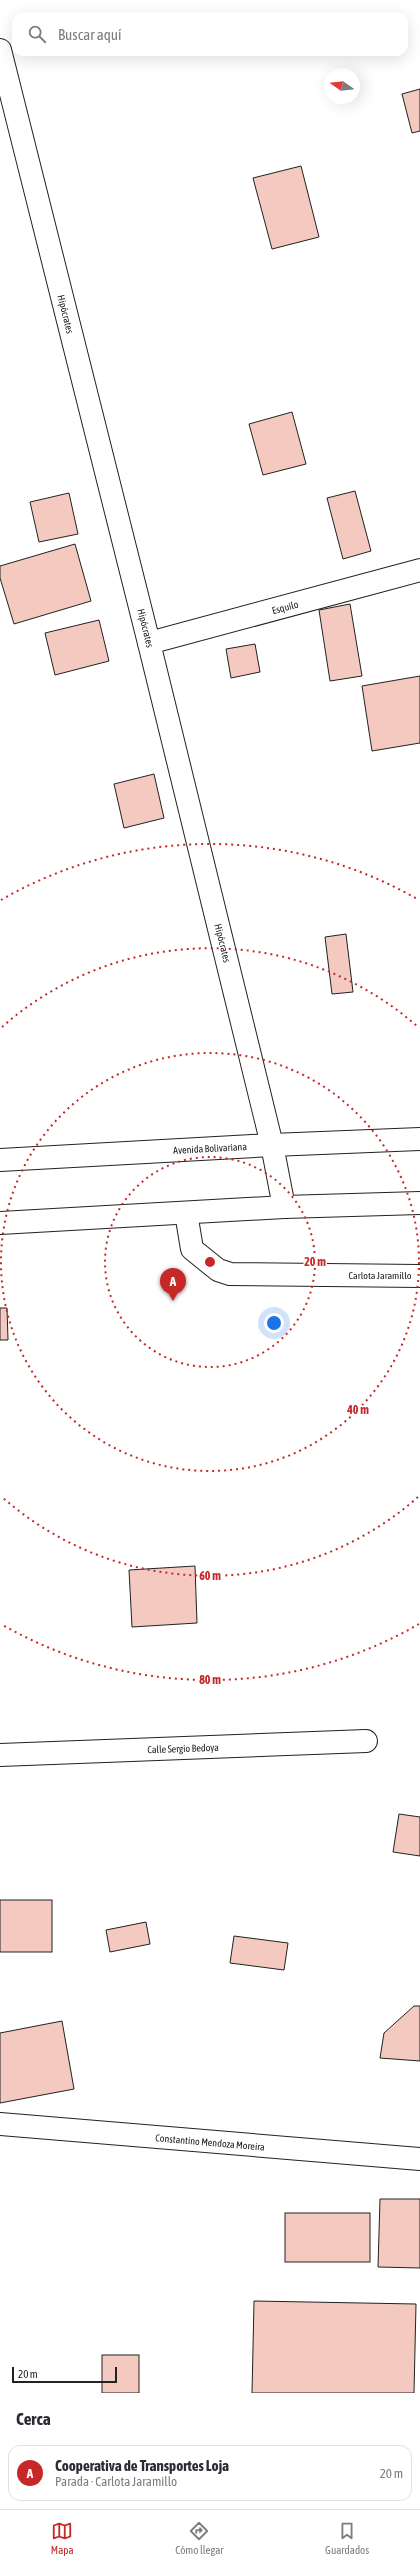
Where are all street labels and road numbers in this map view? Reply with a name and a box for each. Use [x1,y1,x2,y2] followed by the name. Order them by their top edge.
[55,294,76,335] street label: Hipócrates
[271,599,300,616] street label: Esquilo
[135,608,156,649] street label: Hipócrates
[212,923,233,964] street label: Hipócrates
[173,1141,248,1156] street label: Avenida Bolivariana
[349,1270,412,1281] street label: Carlota Jaramillo
[147,1742,219,1755] street label: Calle Sergio Bedoya
[155,2132,265,2153] street label: Constantino Mendoza Moreira

